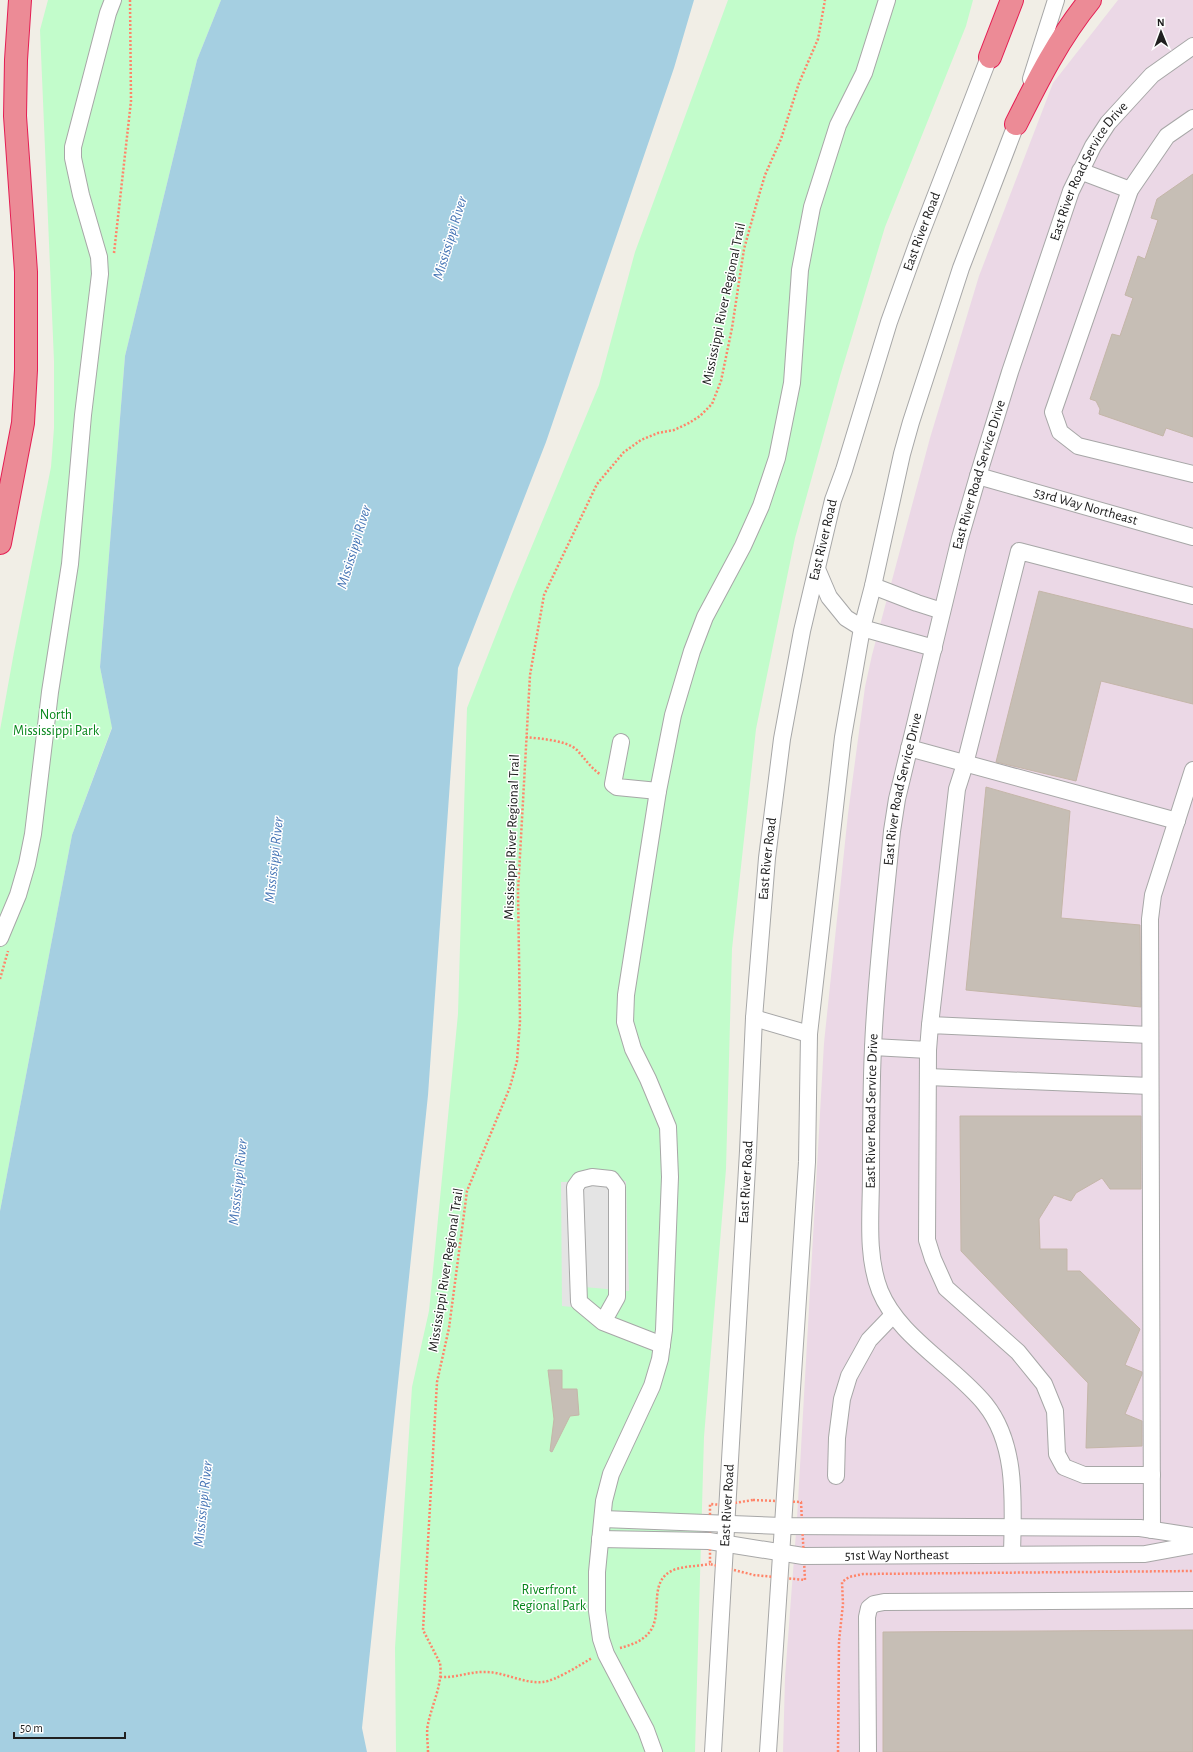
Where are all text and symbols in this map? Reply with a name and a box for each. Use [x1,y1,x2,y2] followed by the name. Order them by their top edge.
[1141,12,1181,52] north arrow
[1157,17,1165,28] text: N
[1048,99,1131,243] street label: East River Road Service Drive
[901,190,943,273] street label: East River Road
[430,193,470,281] water label: Mississippi River
[700,222,748,386] street label: Mississippi River Regional Trail
[950,398,1008,551] street label: East River Road Service Drive
[1032,485,1140,528] street label: 53rd Way Northeast
[807,498,840,582] street label: East River Road
[334,502,374,590] water label: Mississippi River
[13,708,100,738] park label: North Mississippi Park
[882,712,925,866] street label: East River Road Service Drive
[502,754,522,920] street label: Mississippi River Regional Trail
[262,815,286,904] water label: Mississippi River
[757,817,779,901] street label: East River Road
[864,1033,881,1189] street label: East River Road Service Drive
[226,1137,250,1226] water label: Mississippi River
[737,1140,755,1224] street label: East River Road
[426,1187,466,1353] street label: Mississippi River Regional Trail
[191,1459,215,1548] water label: Mississippi River
[718,1464,737,1547] street label: East River Road
[845,1548,949,1563] street label: 51st Way Northeast
[512,1583,587,1613] park label: Riverfront Regional Park
[14,1714,125,1740] scale bar
[20,1722,43,1734] text: 50 m

